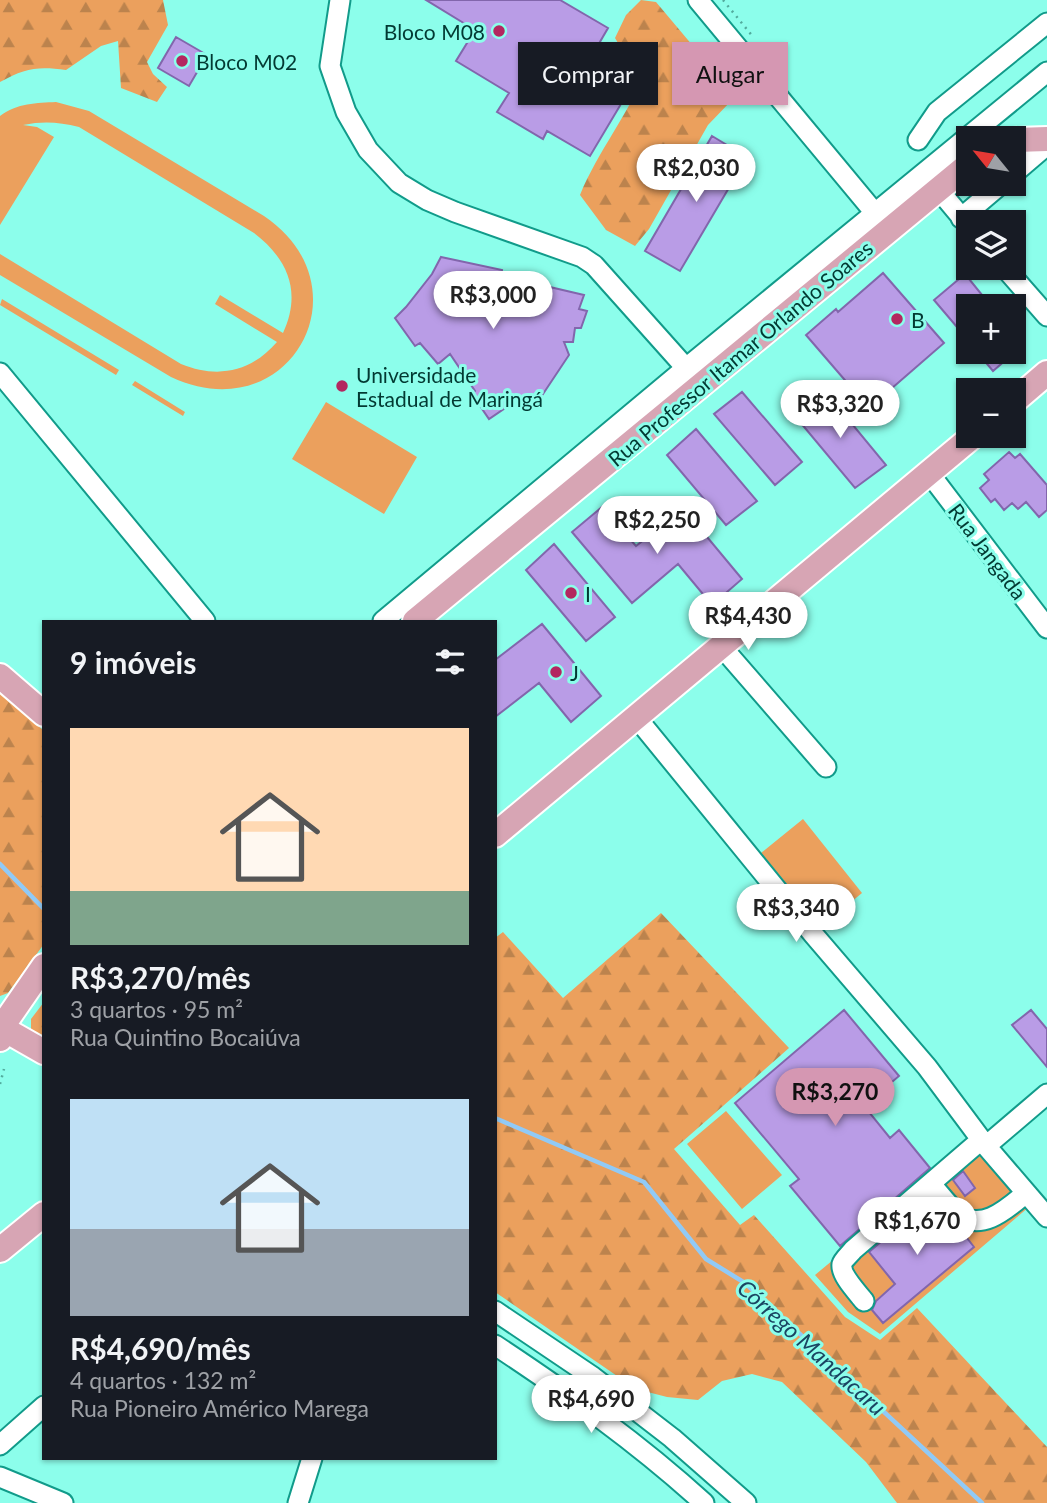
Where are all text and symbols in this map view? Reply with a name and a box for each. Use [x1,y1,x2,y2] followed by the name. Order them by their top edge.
[384,19,485,44] place label: Bloco M08
[491,23,507,39] marker: Bloco M08
[518,42,658,105] chip: Comprar
[672,42,788,105] chip: Alugar
[196,49,297,74] place label: Bloco M02
[174,53,190,69] marker: Bloco M02
[956,126,1026,196] north arrow
[956,126,1026,448] map controls
[631,144,761,204] pin: R$2,030
[653,153,739,181] text: R$2,030
[956,210,1026,280] button: layers
[603,235,877,471] street label: Rua Professor Itamar Orlando Soares
[428,272,558,331] pin: R$3,000
[450,280,536,308] text: R$3,000
[956,294,1026,364] button: +
[911,307,925,332] place label: B
[889,311,905,327] marker: B
[356,362,543,411] place label: Universidade Estadual de Maringá
[334,378,350,394] marker: Universidade Estadual de Maringá
[956,378,1026,448] button: −
[775,380,905,440] pin: R$3,320
[797,389,883,417] text: R$3,320
[592,496,722,556] pin: R$2,250
[944,498,1032,604] street label: Rua Jangada
[614,505,700,533] text: R$2,250
[585,581,591,606] place label: I
[563,585,579,601] marker: I
[683,592,813,652] pin: R$4,430
[705,601,791,629] text: R$4,430
[431,643,469,681] icon: filters
[70,644,196,680] text: 9 imóveis
[570,660,579,685] place label: J
[548,664,564,680] marker: J
[207,774,333,900] icon: home
[731,884,861,944] pin: R$3,340
[753,893,839,921] text: R$3,340
[70,959,251,995] text: R$3,270/mês
[70,995,243,1023] text: 3 quartos · 95 m²
[70,1023,301,1051] text: Rua Quintino Bocaiúva
[770,1068,900,1128] pin: R$3,270
[792,1077,878,1105] text: R$3,270
[207,1145,333,1271] icon: home
[852,1198,982,1257] pin: R$1,670
[874,1206,960,1234] text: R$1,670
[732,1273,892,1421] water label: Córrego Mandacaru
[70,1330,251,1366] text: R$4,690/mês
[70,1366,256,1394] text: 4 quartos · 132 m²
[526,1376,656,1435] pin: R$4,690
[548,1384,634,1412] text: R$4,690
[70,1394,369,1422] text: Rua Pioneiro Américo Marega

